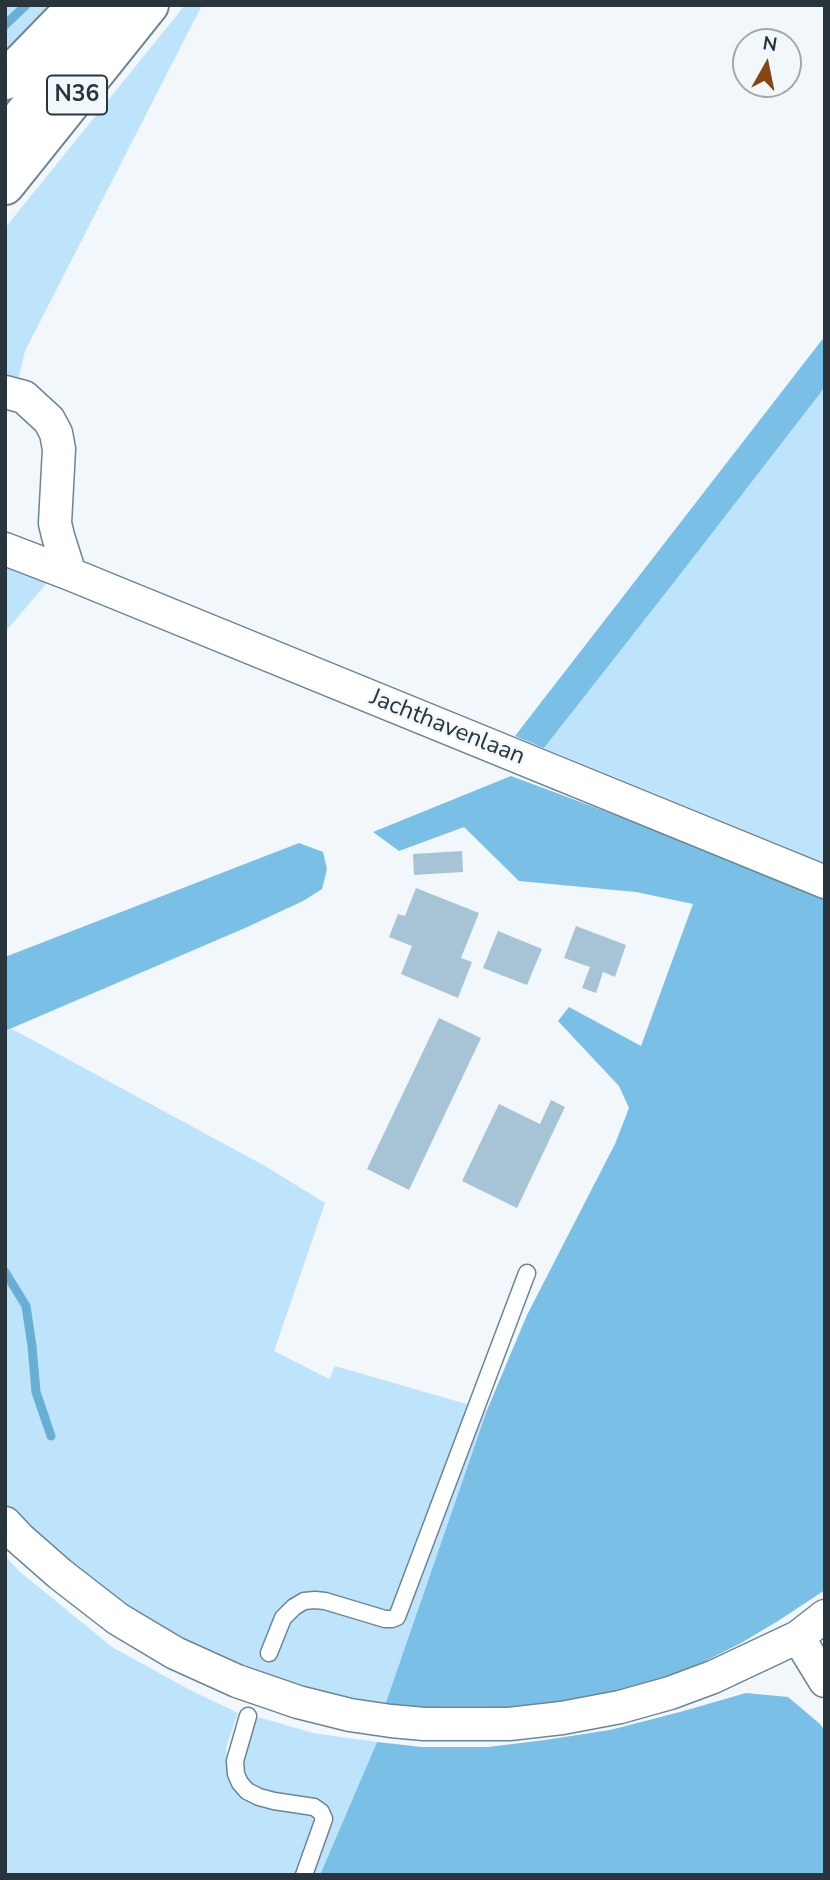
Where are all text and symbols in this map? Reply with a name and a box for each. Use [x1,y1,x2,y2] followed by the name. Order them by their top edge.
[732,28,802,98] north arrow
[761,30,779,58] text: N
[47,76,107,114] road number: N36
[365,684,529,772] street label: Jachthavenlaan

